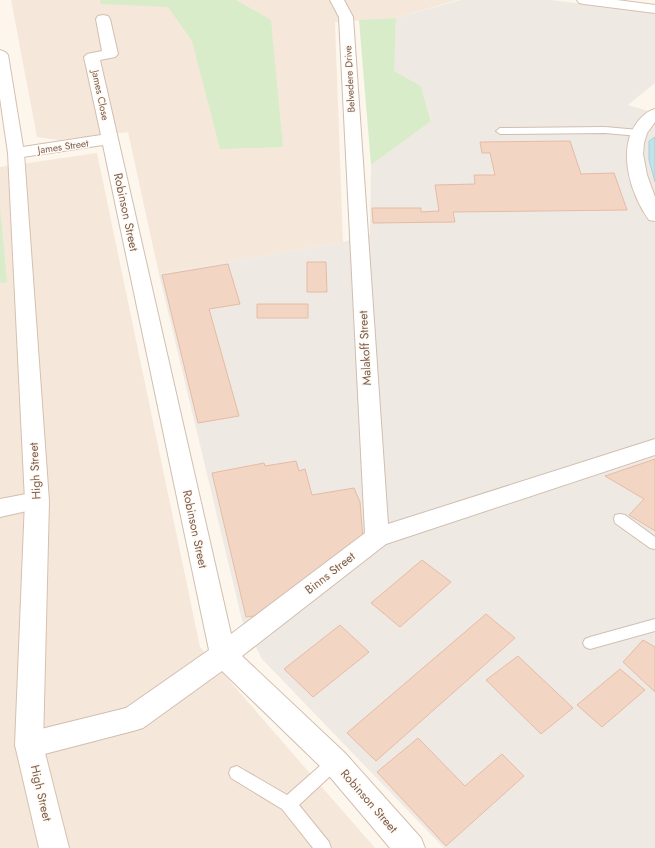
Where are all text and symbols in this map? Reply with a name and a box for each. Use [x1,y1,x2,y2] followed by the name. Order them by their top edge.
[340,45,359,113] street label: Belvedere Drive
[87,67,113,122] street label: James Close
[35,135,90,158] street label: James Street
[109,171,143,253] street label: Robinson Street
[354,310,376,386] street label: Malakoff Street
[25,442,45,500] street label: High Street
[178,488,212,570] street label: Robinson Street
[301,548,359,598] street label: Binns Street
[26,763,56,823] street label: High Street
[336,765,402,837] street label: Robinson Street

